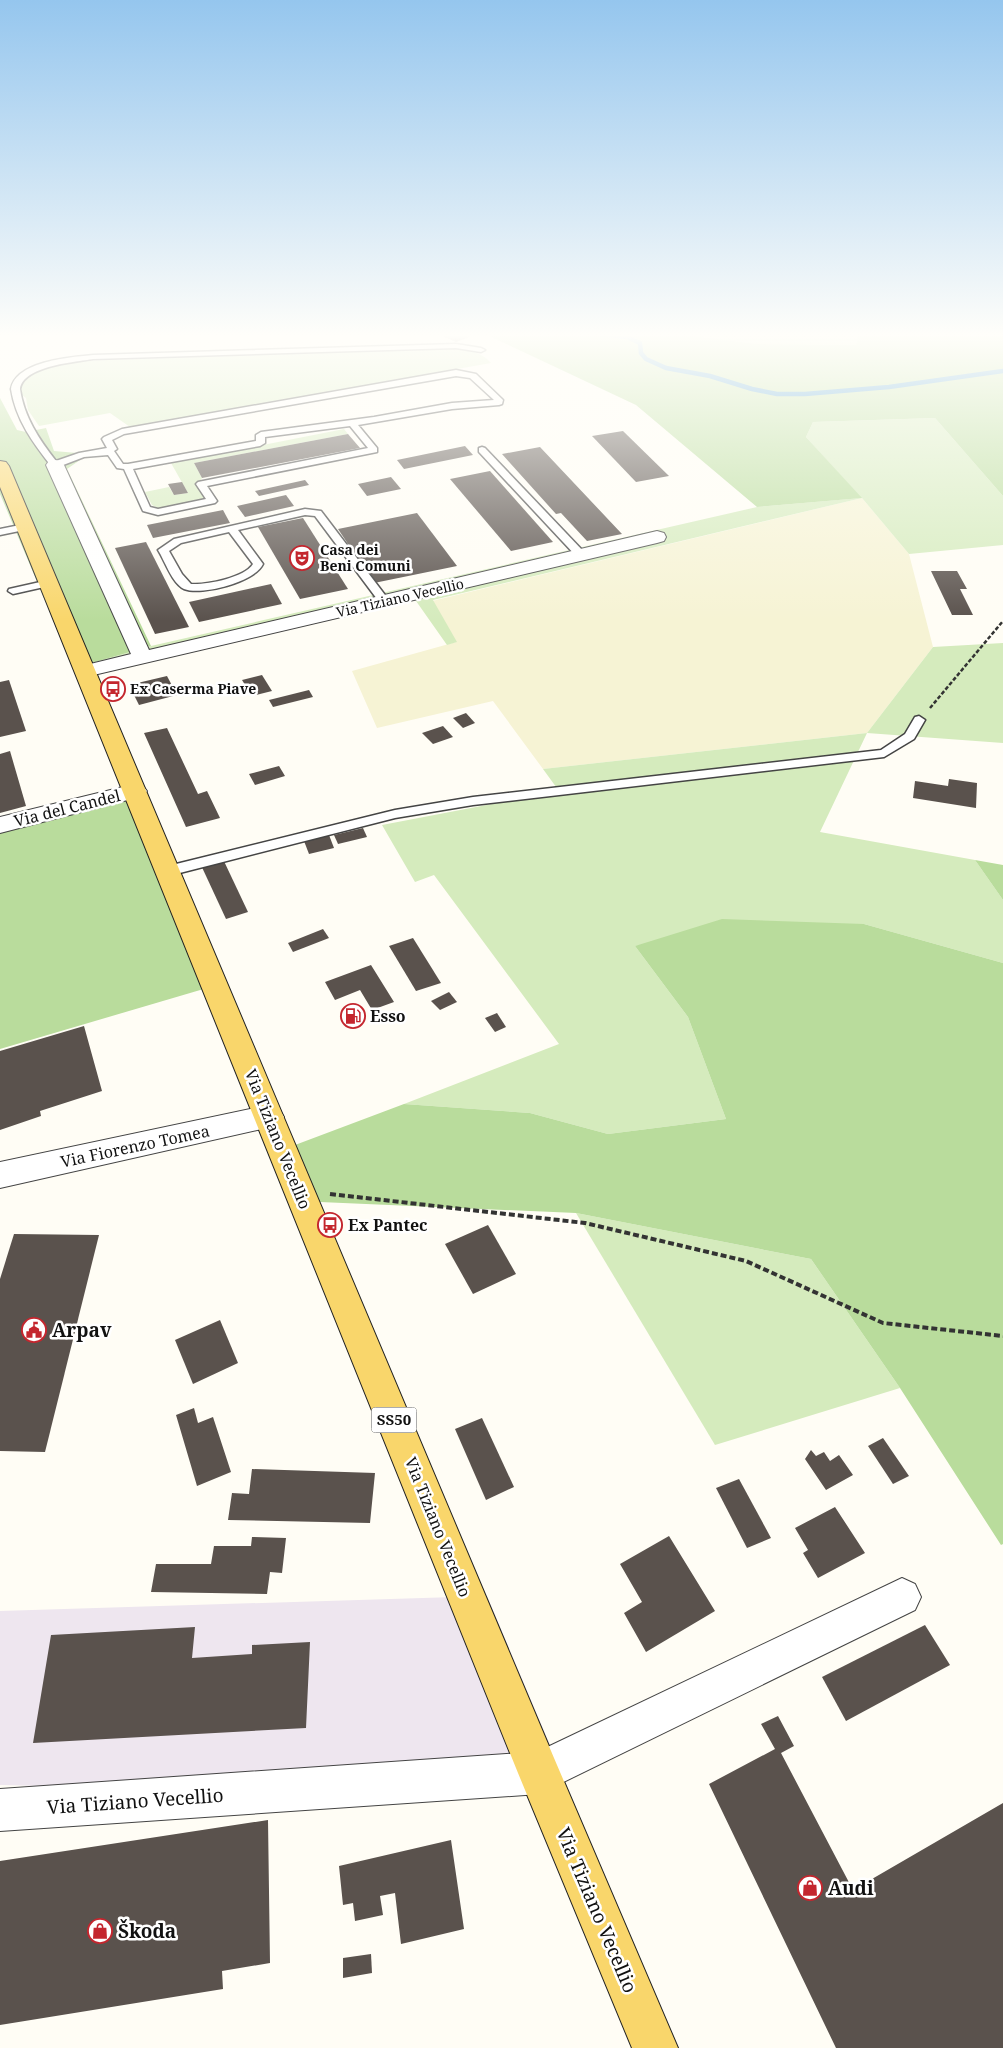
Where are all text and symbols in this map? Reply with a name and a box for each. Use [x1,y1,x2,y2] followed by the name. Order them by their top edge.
[320,540,411,575] place label: Casa dei Beni Comuni
[289,545,315,571] theatre icon: Casa dei Beni Comuni
[334,574,466,621] street label: Via Tiziano Vecellio
[100,676,126,702] bus stop icon: Ex Caserma Piave
[130,679,256,698] place label: Ex Caserma Piave
[11,784,123,832] street label: Via del Candel
[340,1003,366,1029] fuel station icon: Esso
[370,1005,406,1027] place label: Esso
[240,1066,316,1212] street label: Via Tiziano Vecellio
[58,1119,212,1173] street label: Via Fiorenzo Tomea
[317,1212,343,1238] bus stop icon: Ex Pantec
[348,1214,428,1236] place label: Ex Pantec
[21,1317,47,1343] public building icon: Arpav
[52,1317,112,1343] place label: Arpav
[372,1408,416,1432] road number: SS50
[400,1454,476,1600] street label: Via Tiziano Vecellio
[46,1782,224,1820] street label: Via Tiziano Vecellio
[550,1823,644,1997] street label: Via Tiziano Vecellio
[797,1875,823,1901] shop icon: Audi
[828,1875,874,1901] place label: Audi
[87,1918,113,1944] shop icon: Škoda
[118,1918,176,1944] place label: Škoda

